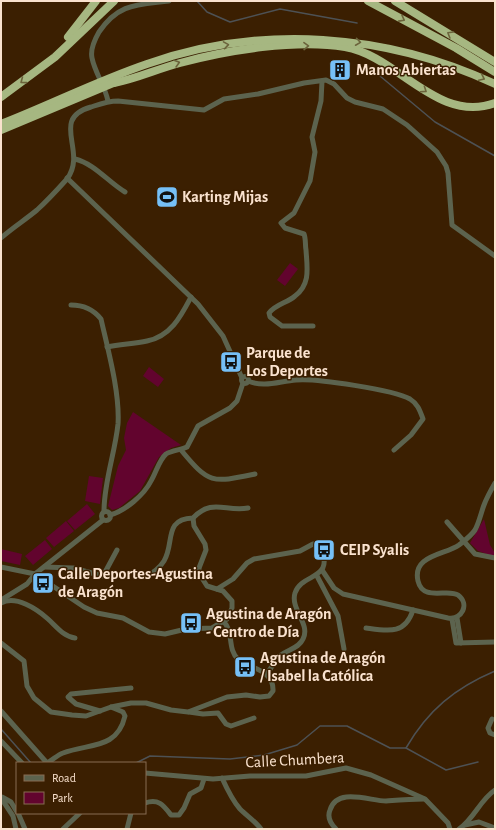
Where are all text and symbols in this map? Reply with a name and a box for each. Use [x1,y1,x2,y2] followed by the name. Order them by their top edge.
[398,15,406,22] one-way arrow
[447,31,454,39] one-way arrow
[355,37,361,46] one-way arrow
[223,41,229,50] one-way arrow
[303,42,309,50] one-way arrow
[327,57,353,83] building icon: Manos Abiertas
[174,60,181,68] one-way arrow
[356,62,456,78] place label: Manos Abiertas
[478,73,486,81] one-way arrow
[20,76,27,83] one-way arrow
[420,85,427,92] one-way arrow
[154,184,180,210] sports icon: Karting Mijas
[182,189,268,206] place label: Karting Mijas
[246,345,328,379] place label: Parque de Los Deportes
[218,349,244,375] bus stop icon: Parque de Los Deportes
[311,537,337,563] bus stop icon: CEIP Syalis
[340,542,409,559] place label: CEIP Syalis
[58,566,213,600] place label: Calle Deportes-Agustina de Aragón
[30,570,56,596] bus stop icon: Calle Deportes-Agustina de Aragón
[206,606,331,640] place label: Agustina de Aragón - Centro de Día
[178,610,204,636] bus stop icon: Agustina de Aragón - Centro de Día
[259,650,385,684] place label: Agustina de Aragón / Isabel la Católica
[232,654,258,680] bus stop icon: Agustina de Aragón / Isabel la Católica
[245,749,345,771] street label: Calle Chumbera
[16,762,146,814] legend
[52,772,76,784] text: Road
[52,792,73,804] text: Park

